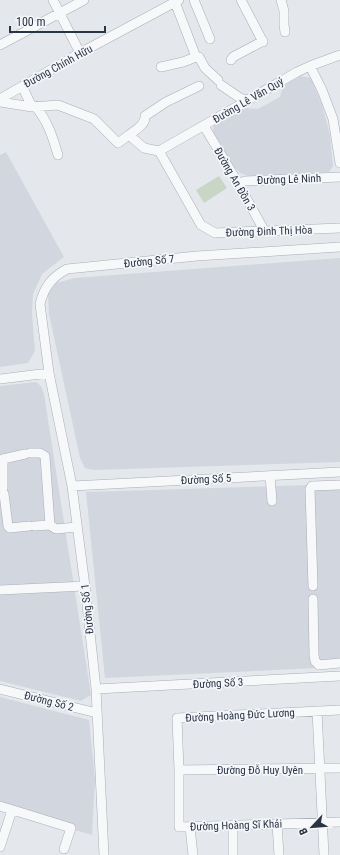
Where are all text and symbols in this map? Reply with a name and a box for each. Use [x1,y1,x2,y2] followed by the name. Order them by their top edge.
[10,8,105,34] scale bar
[16,15,46,29] text: 100 m
[22,42,95,91] street label: Đường Chính Hữu
[210,75,286,126] street label: Đường Lê Văn Quý
[211,145,258,213] street label: Đường An Đồn 3
[257,172,321,187] street label: Đường Lê Ninh
[225,223,313,240] street label: Đường Đinh Thị Hòa
[123,252,175,271] street label: Đường Số 7
[180,472,232,487] street label: Đường Số 5
[78,583,97,635] street label: Đường Số 1
[192,676,244,691] street label: Đường Số 3
[23,689,75,714] street label: Đường Số 2
[185,706,295,725] street label: Đường Hoàng Đức Lương
[217,764,303,777] street label: Đường Đỗ Huy Uyên
[292,807,332,847] north arrow
[190,817,282,834] street label: Đường Hoàng Sĩ Khải
[296,826,311,837] text: B

